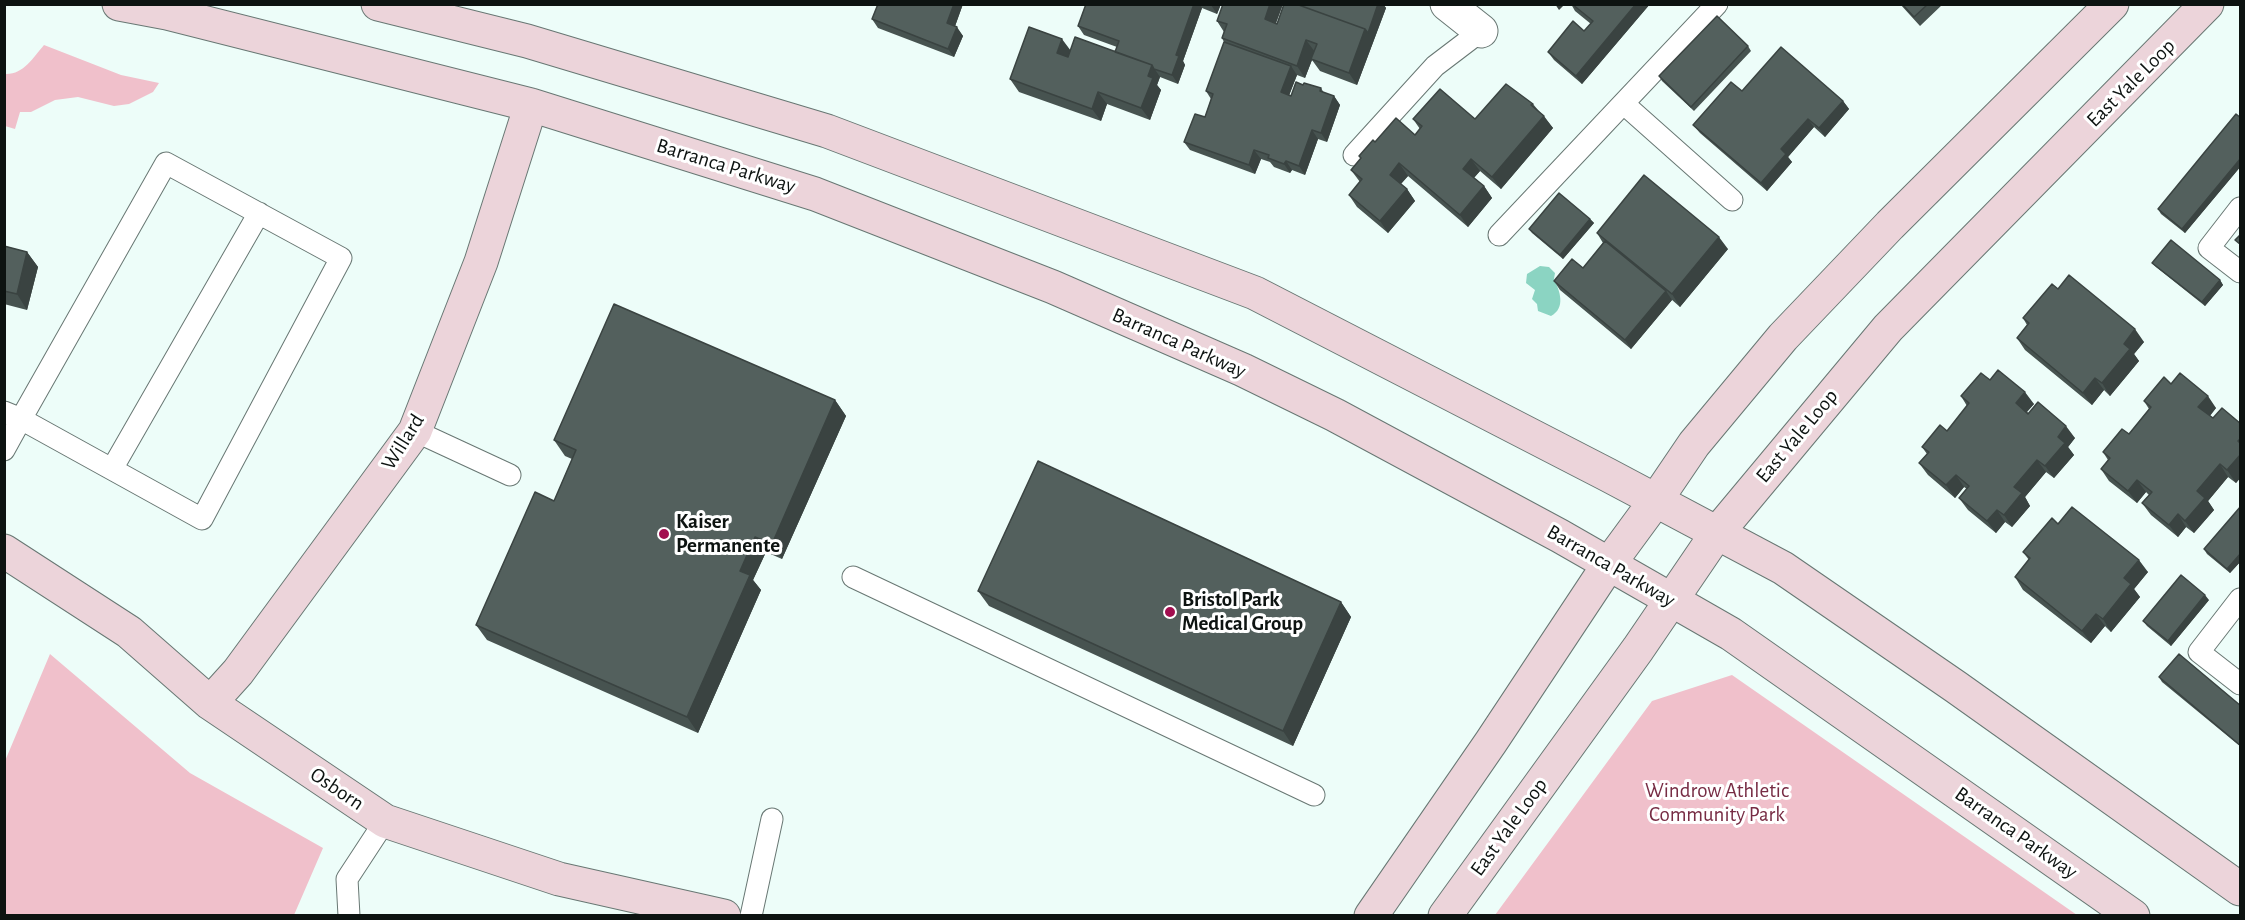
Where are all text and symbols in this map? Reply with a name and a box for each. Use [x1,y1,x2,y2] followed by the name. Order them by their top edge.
[2081,33,2181,133] street label: East Yale Loop
[653,133,799,199] street label: Barranca Parkway
[1108,302,1250,384] street label: Barranca Parkway
[1750,384,1844,488] street label: East Yale Loop
[376,409,430,475] street label: Willard
[676,509,780,559] place label: Kaiser Permanente
[1542,519,1680,613] street label: Barranca Parkway
[657,527,671,541] marker: Kaiser Permanente
[1182,587,1303,637] place label: Bristol Park Medical Group
[1163,605,1177,619] marker: Bristol Park Medical Group
[305,762,369,816] street label: Osborn
[1465,773,1553,881] street label: East Yale Loop
[1645,778,1789,828] park label: Windrow Athletic Community Park
[1950,781,2082,885] street label: Barranca Parkway

